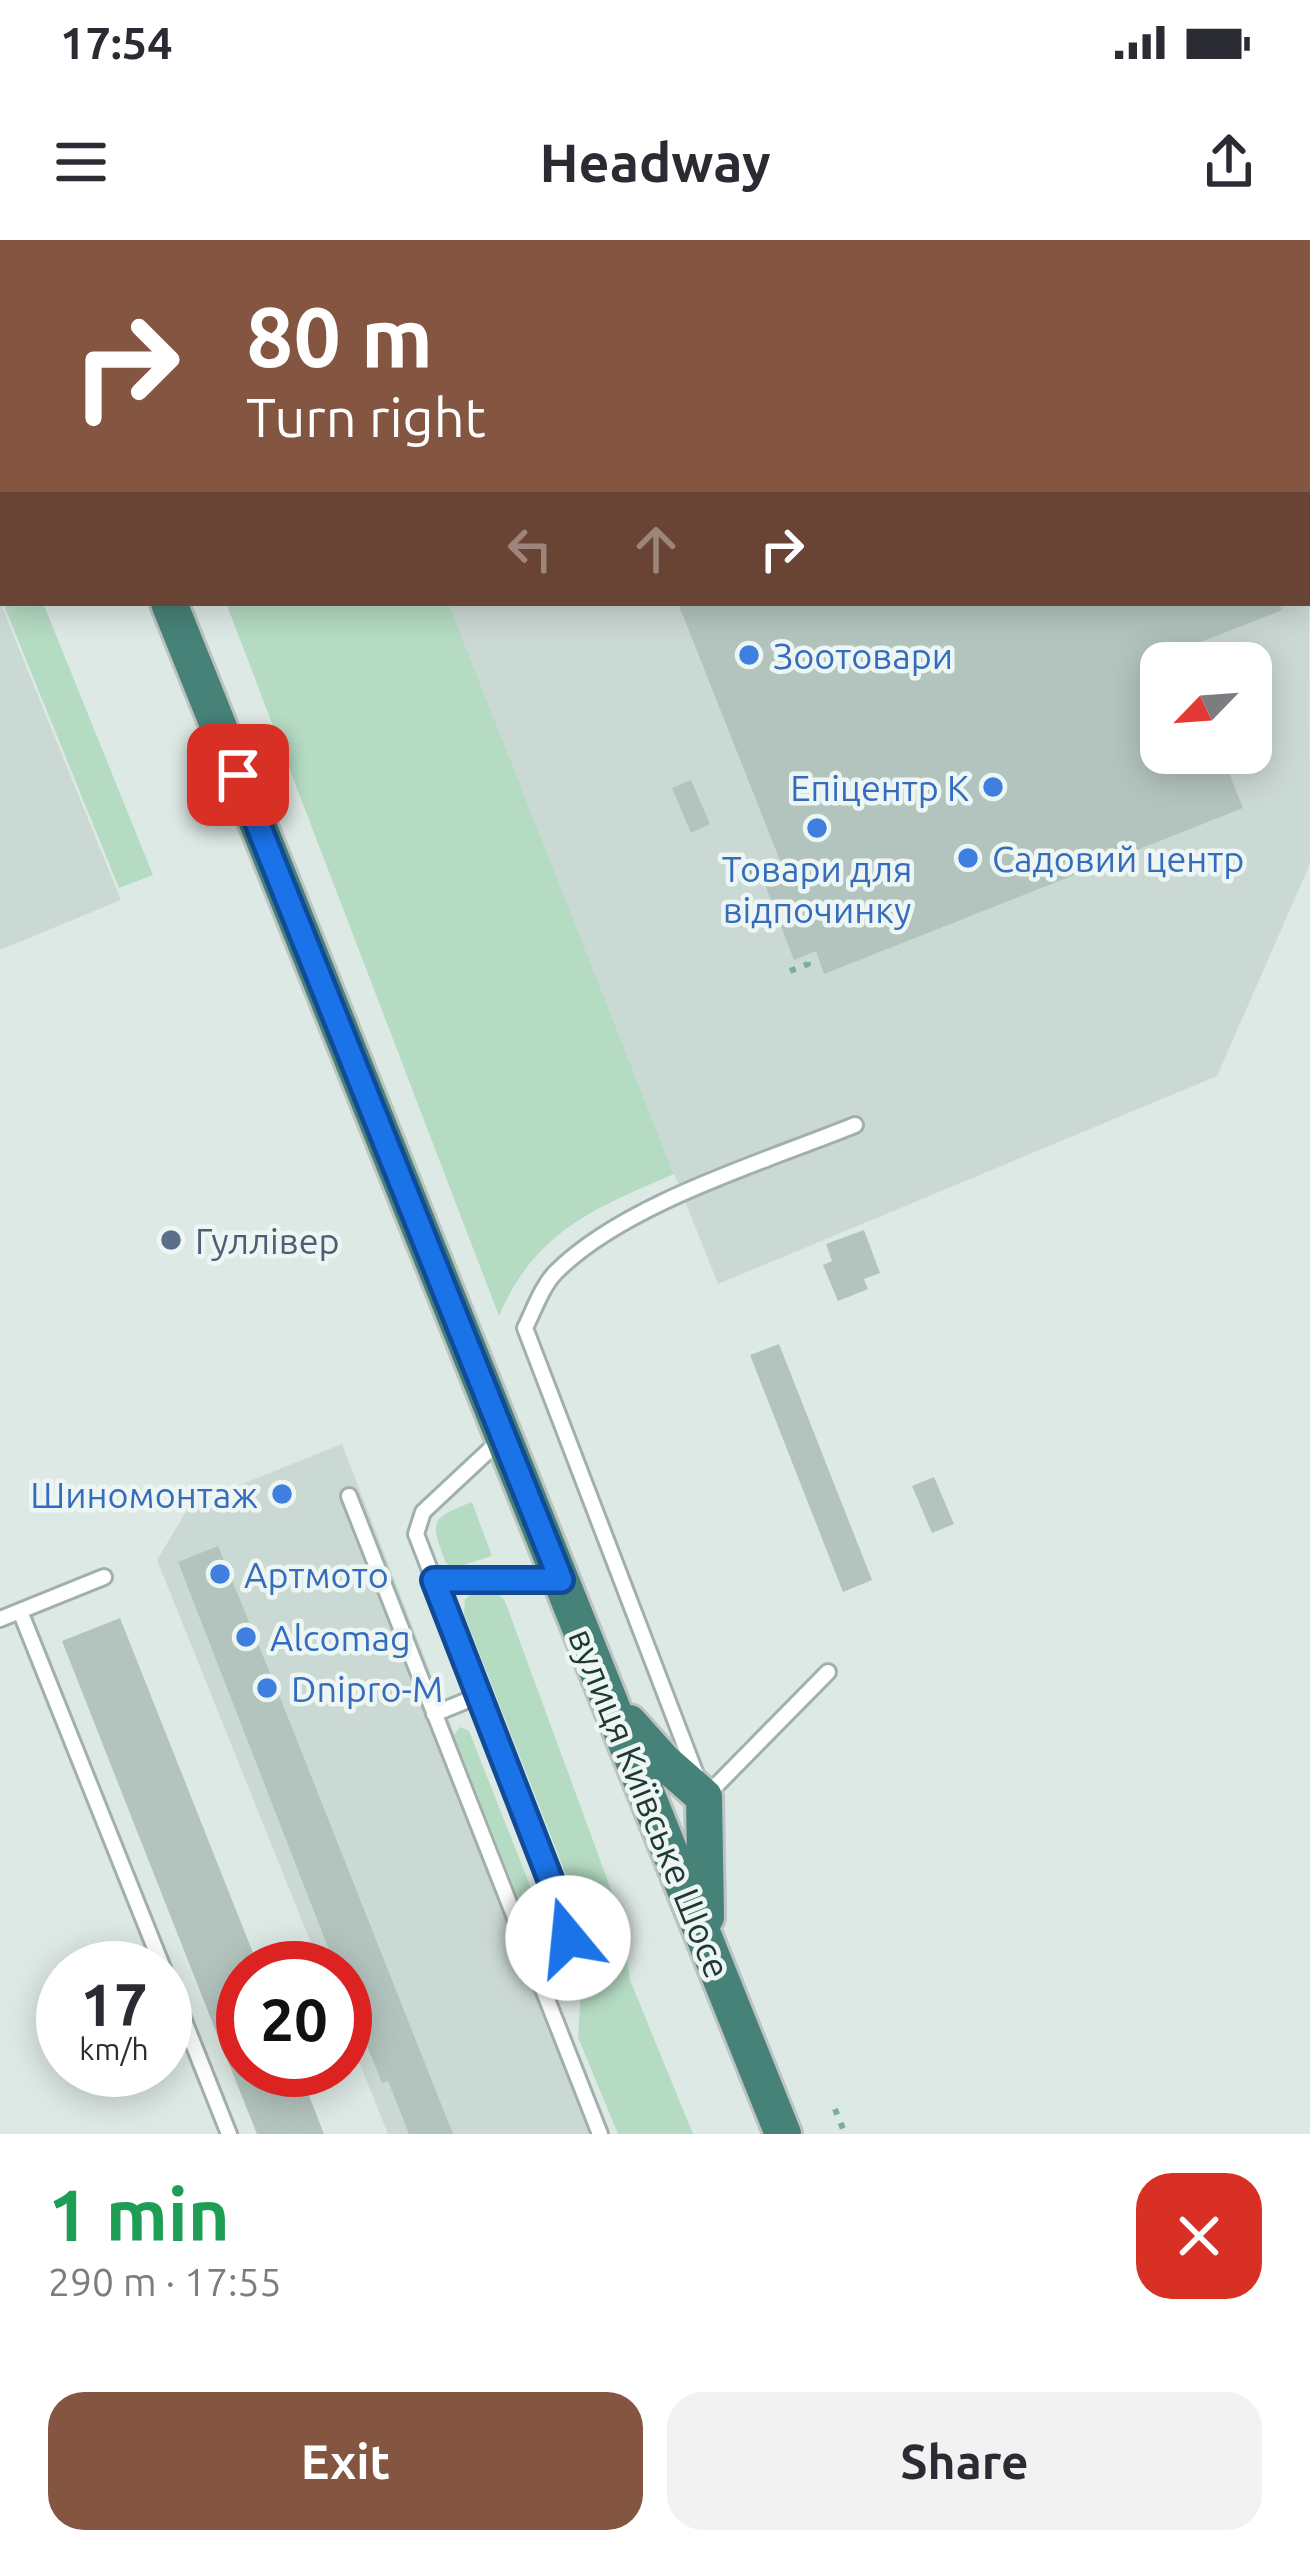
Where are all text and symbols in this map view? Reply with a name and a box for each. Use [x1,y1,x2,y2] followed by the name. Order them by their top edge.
[60,17,173,68] text: 17:54
[48,129,114,195] icon: menu
[1196,129,1262,195] icon: share
[539,132,771,192] text: Headway
[48,288,204,444] icon: right
[246,289,433,383] text: 80 m
[246,387,486,447] text: Turn right
[497,516,563,582] icon: left
[623,516,689,582] icon: ahead
[749,516,815,582] icon: right
[773,635,953,676] place label: Зоотовари
[736,642,762,668] marker: Зоотовари
[1140,642,1272,774] north arrow
[1140,642,1272,774] map controls
[187,724,289,826] pin
[205,742,271,808] icon: arrive
[790,767,969,808] place label: Епіцентр К
[980,774,1006,800] marker: Епіцентр К
[804,815,830,841] marker: Товари для відпочинку
[992,838,1244,879] place label: Садовий центр
[955,845,981,871] marker: Садовий центр
[722,848,912,930] place label: Товари для відпочинку
[195,1220,340,1261] place label: Гуллівер
[158,1227,184,1253] marker: Гуллівер
[30,1474,258,1515] place label: Шиномонтаж
[269,1481,295,1507] marker: Шиномонтаж
[244,1554,389,1595] place label: Артмото
[207,1561,233,1587] marker: Артмото
[270,1617,411,1658] place label: Alcomag
[561,1622,739,1984] street label: вулиця Київське Шосе
[233,1624,259,1650] marker: Alcomag
[291,1668,443,1709] place label: Dnipro-M
[254,1675,280,1701] marker: Dnipro-M
[505,1875,631,2001] position arrow
[216,1941,372,2097] speed limit sign: 20
[80,1970,148,2037] text: 17
[79,2032,149,2066] text: km/h
[1136,2173,1262,2299] button: close
[48,2174,230,2255] text: 1 min
[48,2260,282,2303] text: 290 m · 17:55
[48,2392,643,2530] button: Exit
[667,2392,1262,2530] button: Share

